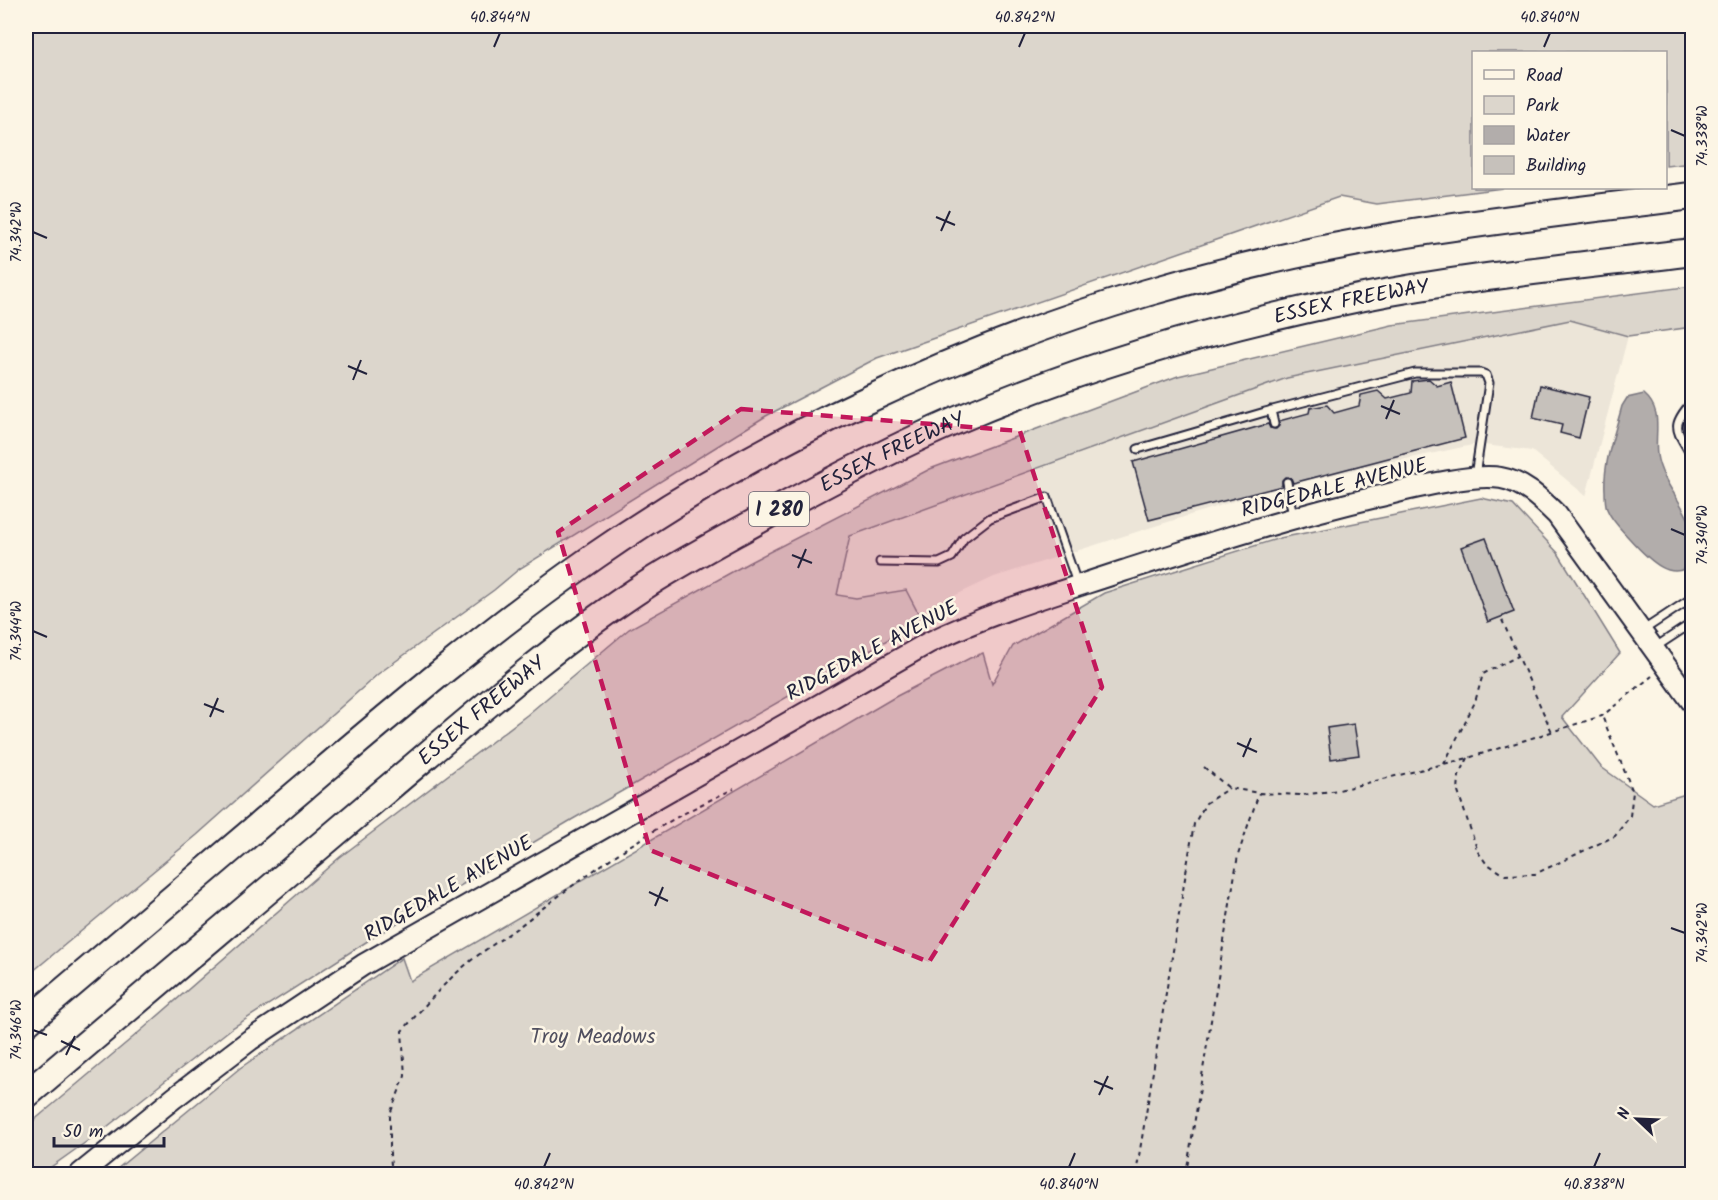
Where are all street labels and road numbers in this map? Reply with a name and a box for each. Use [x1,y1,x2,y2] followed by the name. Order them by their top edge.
[1271,271,1432,334] street label: ESSEX FREEWAY
[814,403,971,502] street label: ESSEX FREEWAY
[1238,449,1432,528] street label: RIDGEDALE AVENUE
[749,492,809,526] road number: I 280
[781,592,965,711] street label: RIDGEDALE AVENUE
[411,648,554,775] street label: ESSEX FREEWAY
[358,827,540,951] street label: RIDGEDALE AVENUE

